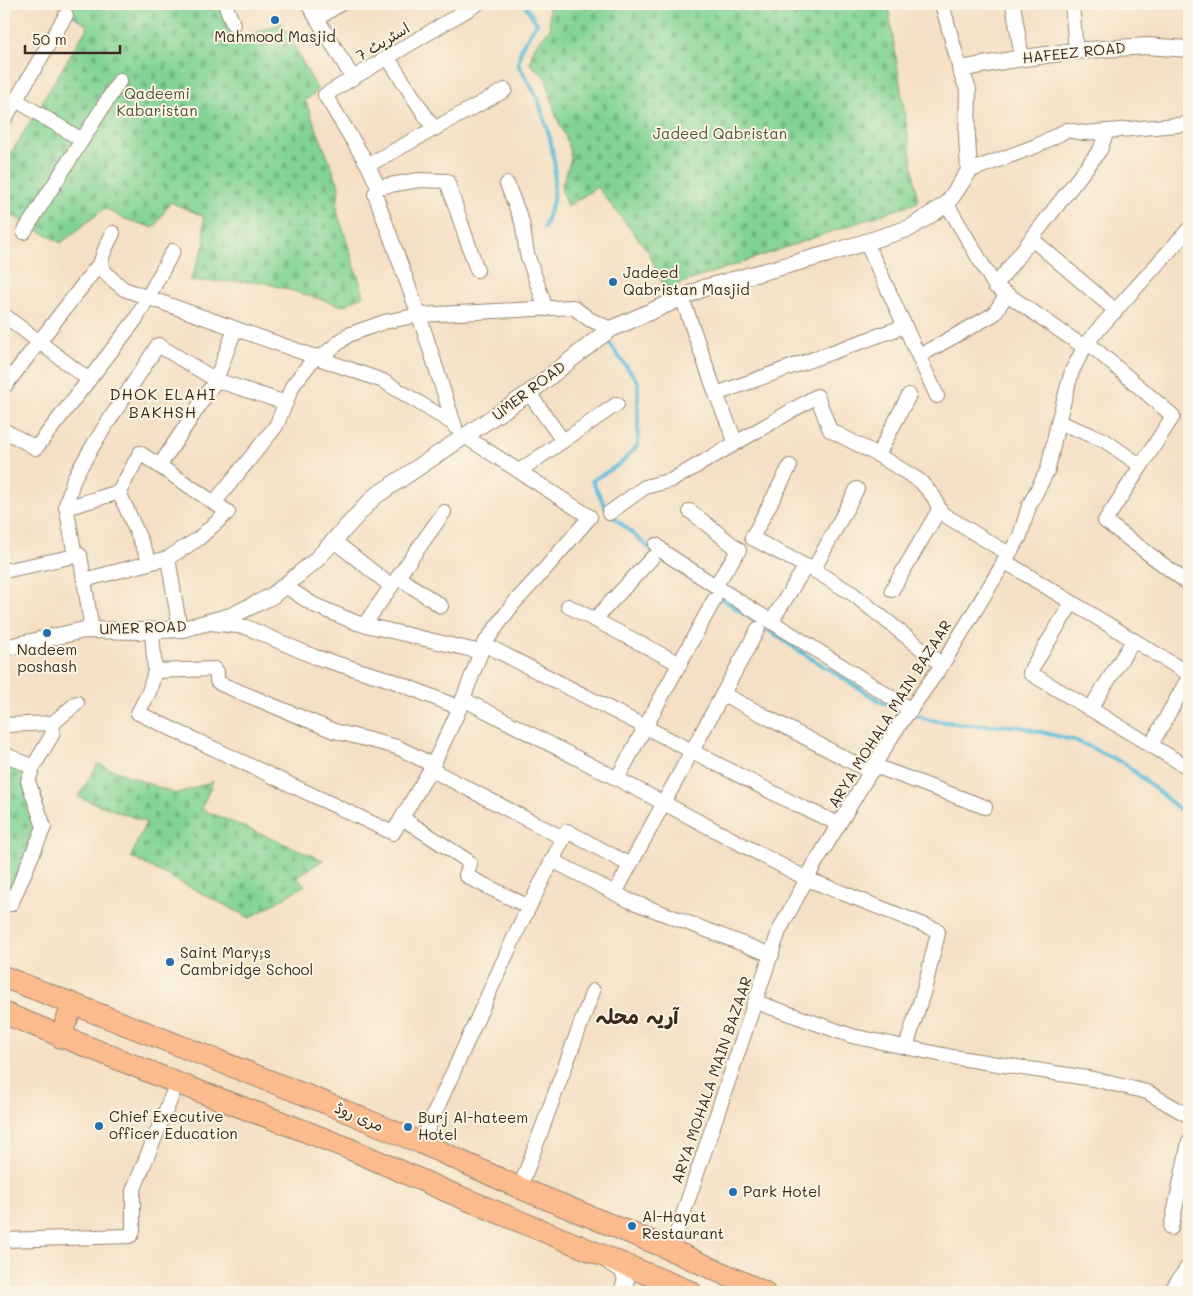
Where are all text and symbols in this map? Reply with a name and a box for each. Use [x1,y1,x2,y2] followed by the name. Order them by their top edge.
[269,14,281,26] marker: Mahmood Masjid
[352,17,413,65] street label: اسٹریٹ 7
[25,22,120,54] scale bar
[214,26,336,46] place label: Mahmood Masjid
[32,29,67,49] text: 50 m
[1021,37,1127,67] street label: HAFEEZ ROAD
[116,83,198,120] park label: Qadeemi Kabaristan
[653,123,787,143] park label: Jadeed Qabristan
[623,262,750,299] place label: Jadeed Qabristan Masjid
[607,276,619,288] marker: Jadeed Qabristan Masjid
[488,356,569,424] street label: UMER ROAD
[110,383,216,422] district label: DHOK ELAHI BAKHSH
[99,615,187,639] street label: UMER ROAD
[823,616,955,811] street label: ARYA MOHALA MAIN BAZAAR
[41,627,53,639] marker: Nadeem poshash
[17,639,77,676] place label: Nadeem poshash
[180,942,313,979] place label: Saint Mary;s Cambridge School
[164,956,176,968] marker: Saint Mary;s Cambridge School
[666,973,756,1186] street label: ARYA MOHALA MAIN BAZAAR
[595,1003,680,1029] district label: آریہ محلہ
[332,1097,387,1135] street label: مری روڈ
[109,1106,237,1143] place label: Chief Executive officer Education
[418,1107,528,1144] place label: Burj Al-hateem Hotel
[93,1120,105,1132] marker: Chief Executive officer Education
[402,1121,414,1133] marker: Burj Al-hateem Hotel
[743,1181,821,1201] place label: Park Hotel
[727,1186,739,1198] marker: Park Hotel
[642,1206,724,1243] place label: Al-Hayat Restaurant
[626,1220,638,1232] marker: Al-Hayat Restaurant

